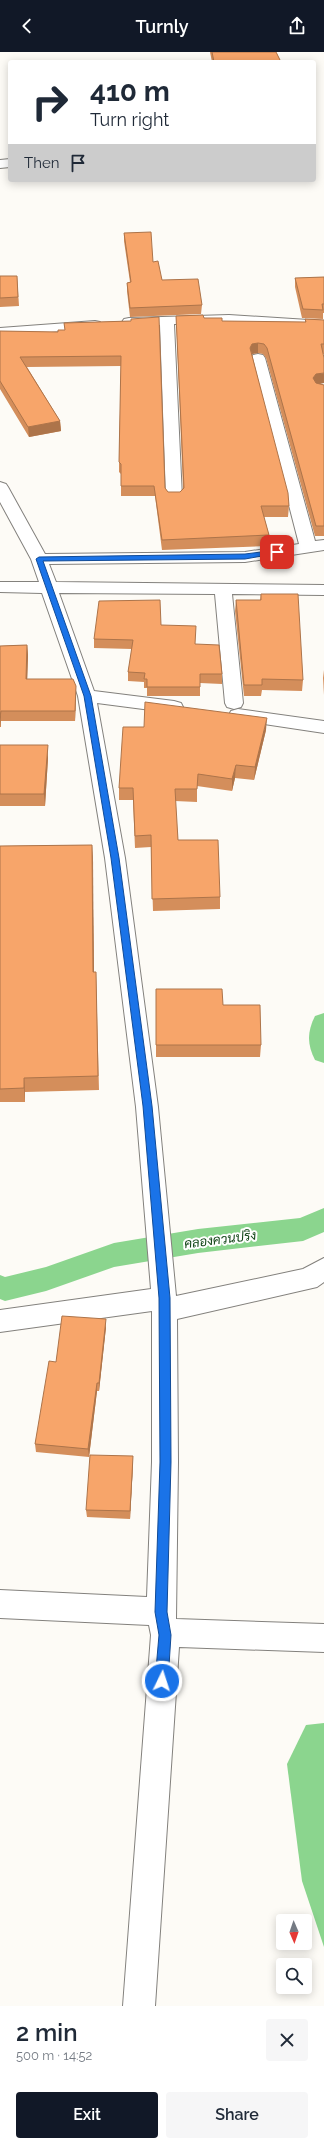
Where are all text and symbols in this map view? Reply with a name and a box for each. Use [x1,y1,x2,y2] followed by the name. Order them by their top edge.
[16,15,38,37] icon: back
[286,15,308,37] icon: share
[135,16,189,37] text: Turnly
[90,75,170,108] text: 410 m
[24,76,76,128] icon: right
[90,109,169,130] text: Turn right
[67,152,89,174] icon: arrive
[24,154,59,172] text: Then
[260,535,294,569] pin
[266,541,288,563] icon: arrive
[183,1227,257,1251] water label: คลองควนปริง
[141,1660,183,1702] position arrow
[276,1914,312,1950] north arrow
[276,1914,312,1994] map controls
[276,1958,312,1994] button: search
[16,2018,78,2047] text: 2 min
[266,2019,308,2061] button: close
[16,2048,92,2063] text: 500 m · 14:52
[16,2092,158,2138] button: Exit
[166,2092,308,2138] button: Share

